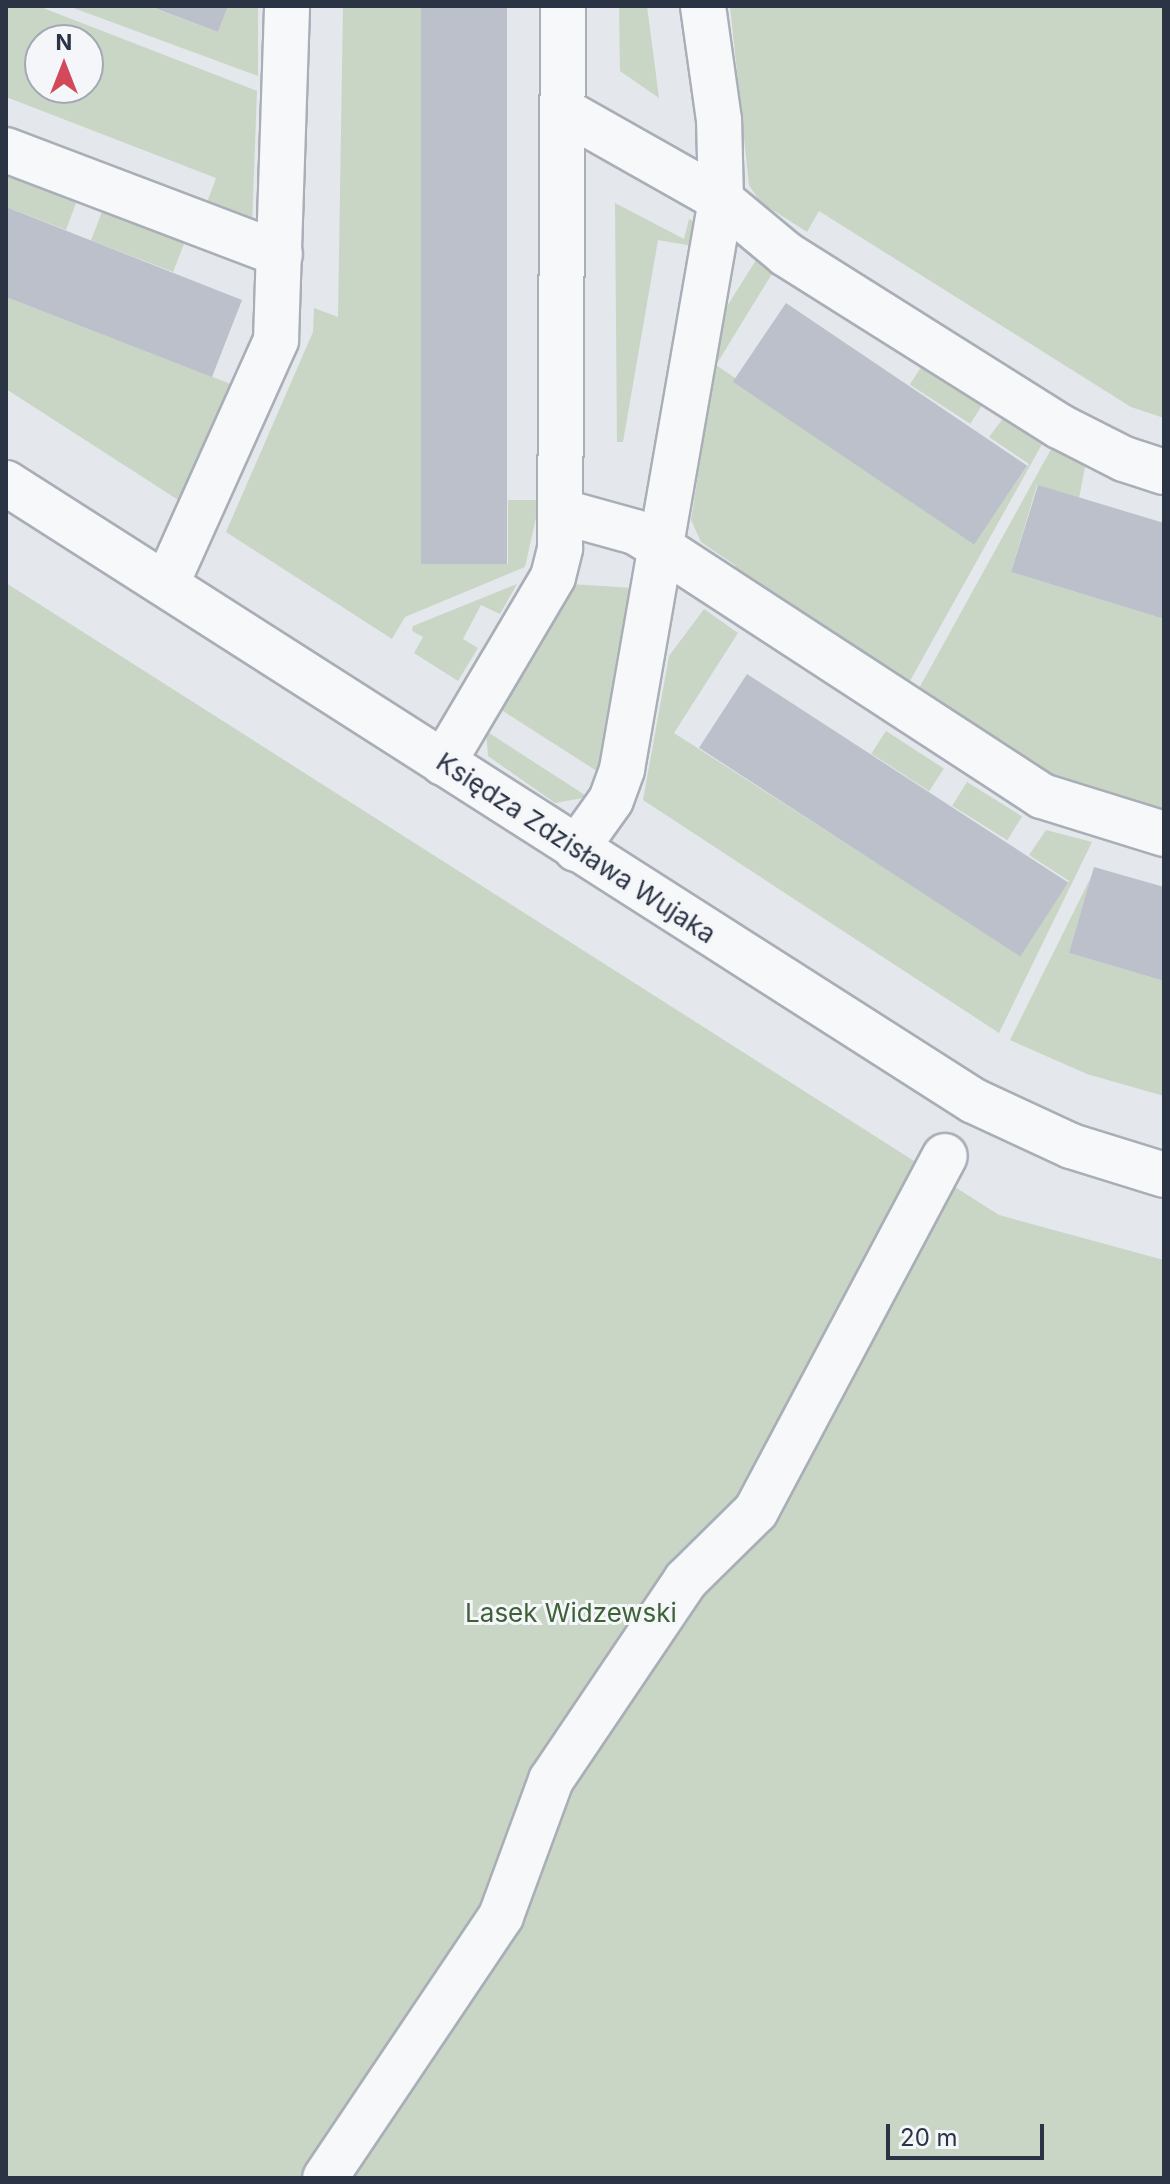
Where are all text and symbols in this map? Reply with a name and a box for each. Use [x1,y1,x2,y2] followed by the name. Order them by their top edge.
[24,24,104,104] north arrow
[56,29,72,55] text: N
[431,746,721,950] street label: Księdza Zdzisława Wujaka
[465,1597,677,1629] park label: Lasek Widzewski
[890,2108,1048,2158] scale bar
[900,2123,958,2152] text: 20 m

